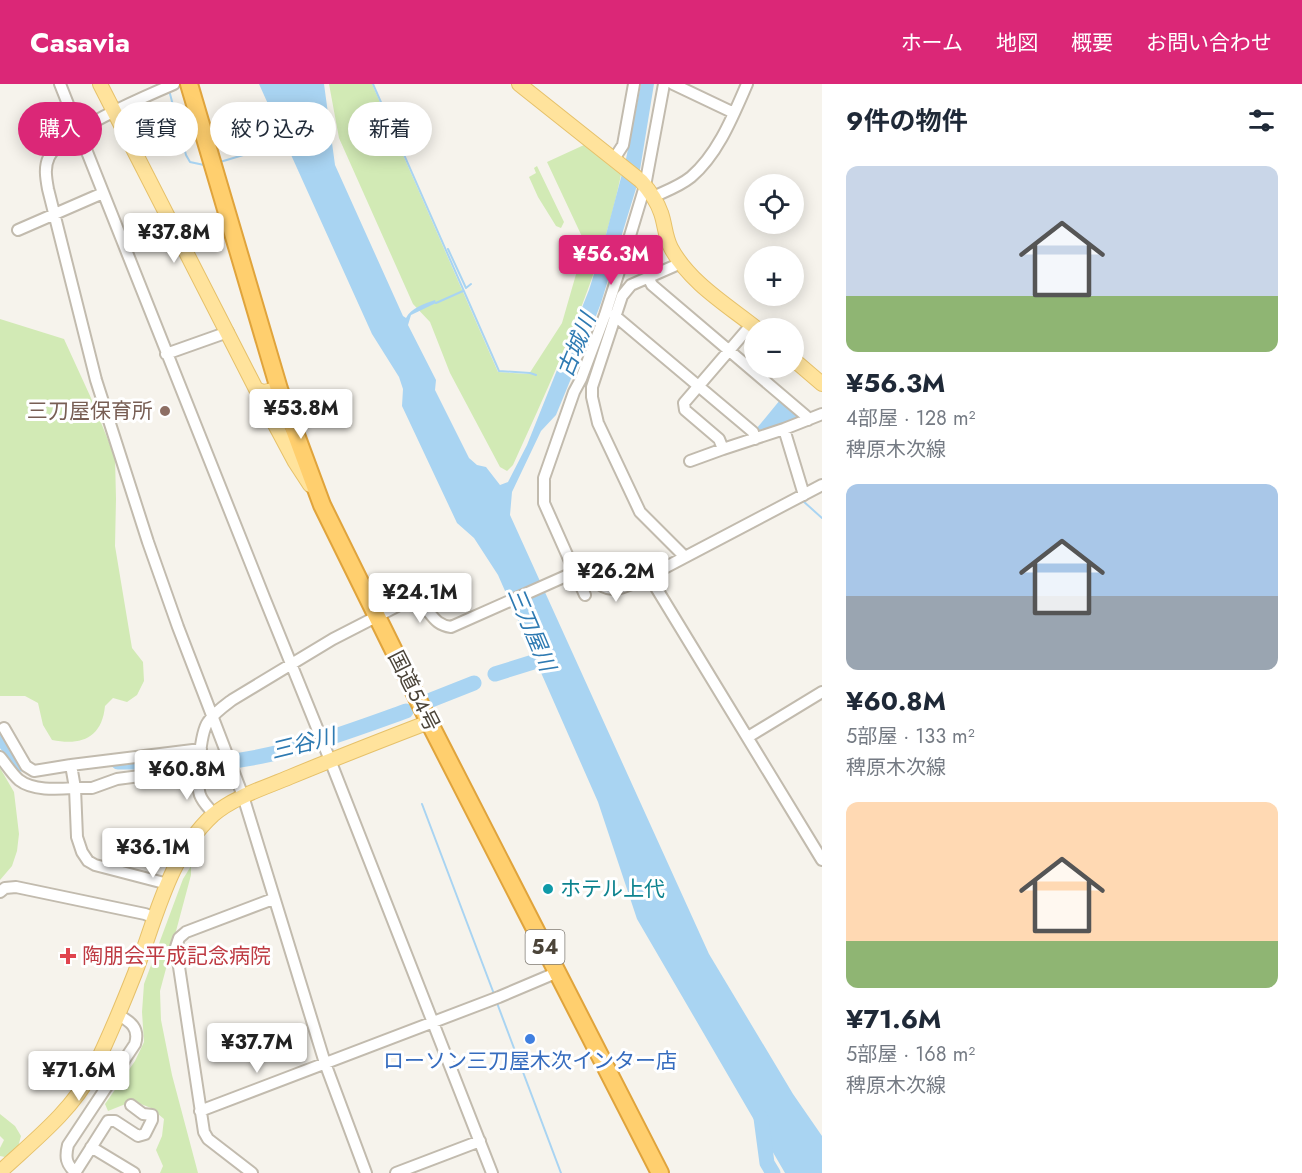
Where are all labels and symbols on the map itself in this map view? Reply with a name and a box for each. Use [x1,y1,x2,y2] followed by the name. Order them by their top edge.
[125,213,223,264] pin: ¥37.8M
[562,235,660,286] pin: ¥56.3M
[549,307,604,382] water label: 古城川
[252,389,350,440] pin: ¥53.8M
[27,396,153,426] place label: 三刀屋保育所
[158,404,172,418] marker: 三刀屋保育所
[567,552,665,603] pin: ¥26.2M
[371,573,469,624] pin: ¥24.1M
[500,582,565,678] water label: 三刀屋川
[381,645,447,737] street label: 国道54号
[267,719,341,767] water label: 三谷川
[138,750,236,801] pin: ¥60.8M
[104,828,202,879] pin: ¥36.1M
[560,874,665,904] place label: ホテル上代
[541,882,555,896] marker: ホテル上代
[526,930,564,964] road number: 54
[82,941,271,971] place label: 陶朋会平成記念病院
[59,947,77,965] marker: 陶朋会平成記念病院
[208,1023,306,1074] pin: ¥37.7M
[523,1032,537,1046] marker: ローソン三刀屋木次インター店
[383,1046,677,1076] place label: ローソン三刀屋木次インター店
[30,1051,128,1102] pin: ¥71.6M

